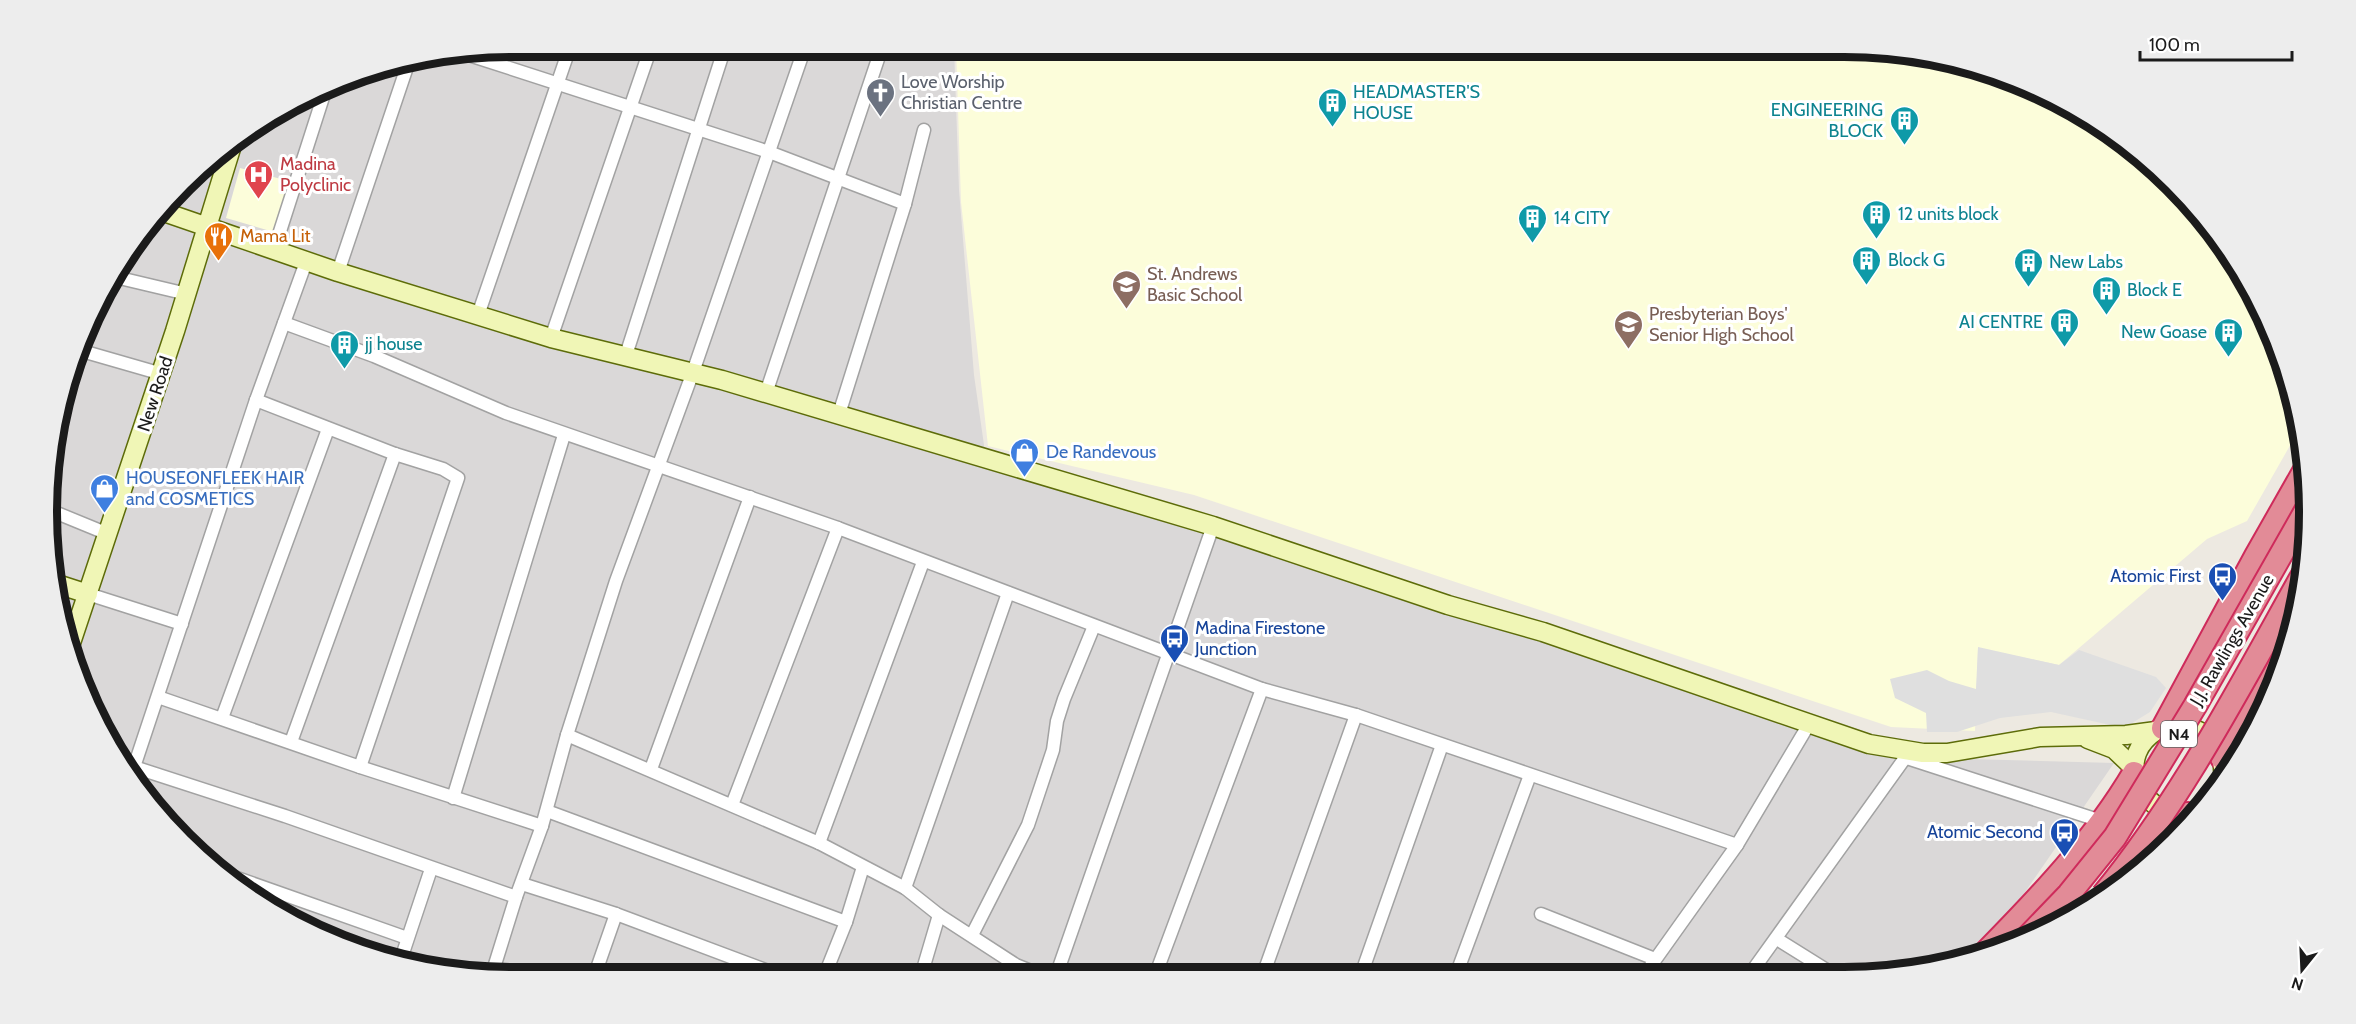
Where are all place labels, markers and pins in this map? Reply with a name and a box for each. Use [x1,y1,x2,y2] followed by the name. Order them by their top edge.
[901,71,1022,114] place label: Love Worship Christian Centre
[864,76,896,118] church icon: Love Worship Christian Centre
[1353,81,1480,124] place label: HEADMASTER'S HOUSE
[1316,86,1348,128] building icon: HEADMASTER'S HOUSE
[1771,99,1884,142] place label: ENGINEERING BLOCK
[1888,104,1920,146] building icon: ENGINEERING BLOCK
[280,153,351,196] place label: Madina Polyclinic
[243,158,275,200] hospital icon: Madina Polyclinic
[1861,198,1893,240] building icon: 12 units block
[1517,202,1549,244] building icon: 14 CITY
[1898,203,1999,225] place label: 12 units block
[1554,207,1611,229] place label: 14 CITY
[203,220,235,262] restaurant icon: Mama Lit
[240,225,311,247] place label: Mama Lit
[1851,244,1883,286] building icon: Block G
[2012,246,2044,288] building icon: New Labs
[1888,249,1945,271] place label: Block G
[2049,251,2123,273] place label: New Labs
[1147,263,1243,306] place label: St. Andrews Basic School
[1110,268,1142,310] school or university icon: St. Andrews Basic School
[2090,274,2122,316] building icon: Block E
[2127,279,2182,301] place label: Block E
[1649,303,1795,346] place label: Presbyterian Boys' Senior High School
[2048,306,2080,348] building icon: AI CENTRE
[1612,308,1644,350] school or university icon: Presbyterian Boys' Senior High School
[1959,311,2043,333] place label: AI CENTRE
[2212,316,2244,358] building icon: New Goase
[2121,321,2207,343] place label: New Goase
[328,328,360,370] building icon: jj house
[364,333,422,355] place label: jj house
[1009,436,1041,478] shop icon: De Randevous
[1046,441,1156,463] place label: De Randevous
[126,467,304,510] place label: HOUSEONFLEEK HAIR and COSMETICS
[89,472,121,514] shop icon: HOUSEONFLEEK HAIR and COSMETICS
[2206,560,2238,602] bus stop icon: Atomic First
[2110,565,2201,587] place label: Atomic First
[1194,617,1325,660] place label: Madina Firestone Junction
[1158,622,1190,664] bus stop icon: Madina Firestone Junction
[2048,816,2080,858] bus stop icon: Atomic Second
[1927,821,2043,843] place label: Atomic Second

